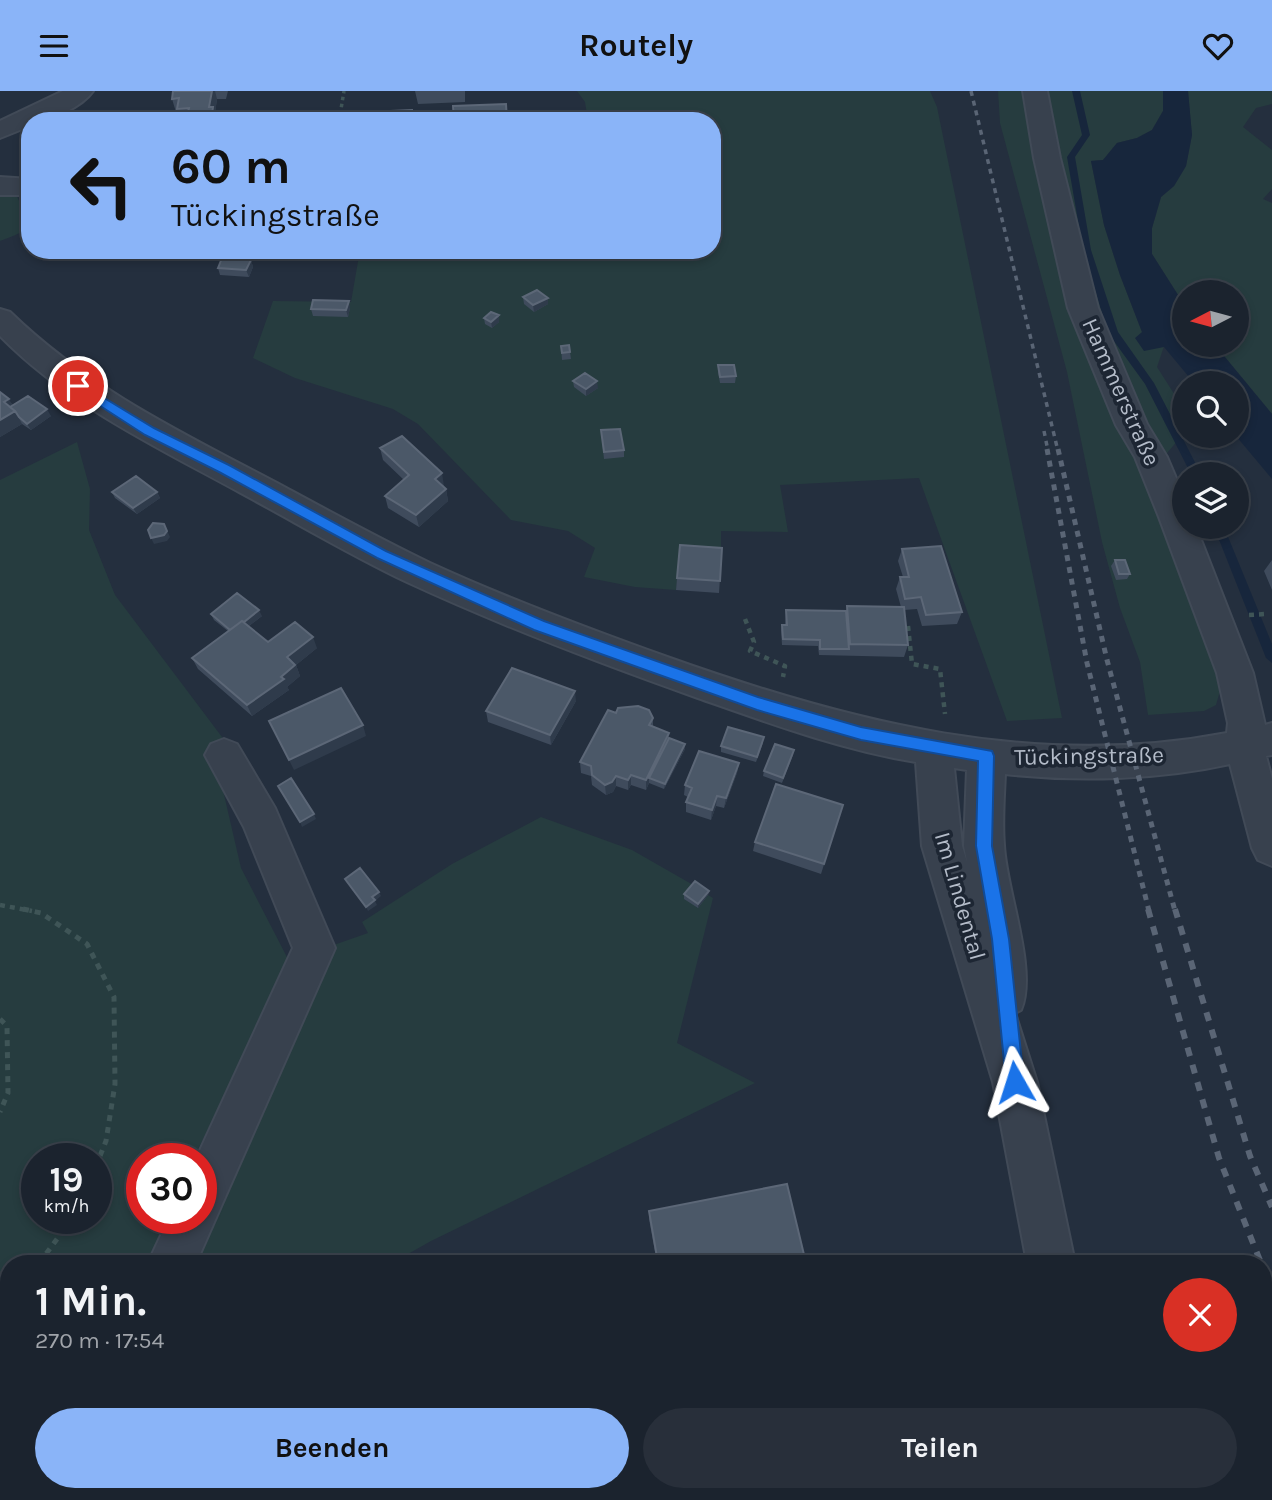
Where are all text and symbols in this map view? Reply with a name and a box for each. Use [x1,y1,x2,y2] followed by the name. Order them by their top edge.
[35,27,73,65] icon: menu
[579,27,693,64] text: Routely
[1199,27,1237,65] icon: heart
[171,138,291,195] text: 60 m
[56,140,147,231] icon: left
[171,197,380,234] text: Tückingstraße
[1172,280,1250,357] north arrow
[1172,280,1249,539] map controls
[1076,314,1166,470] street label: Hammerstraße
[48,356,108,416] pin
[59,367,97,405] icon: arrive
[1172,371,1249,448] button: search
[1172,462,1249,539] button: layers
[1014,741,1164,771] street label: Tückingstraße
[929,829,991,963] street label: Im Lindental
[978,1045,1052,1119] position arrow
[126,1143,217,1234] speed limit sign: 30
[50,1159,83,1200] text: 19
[44,1195,89,1217] text: km/h
[35,1276,146,1326] text: 1 Min.
[1163,1278,1237,1352] button: close
[35,1327,164,1354] text: 270 m · 17:54
[35,1408,629,1488] button: Beenden
[643,1408,1237,1488] button: Teilen

